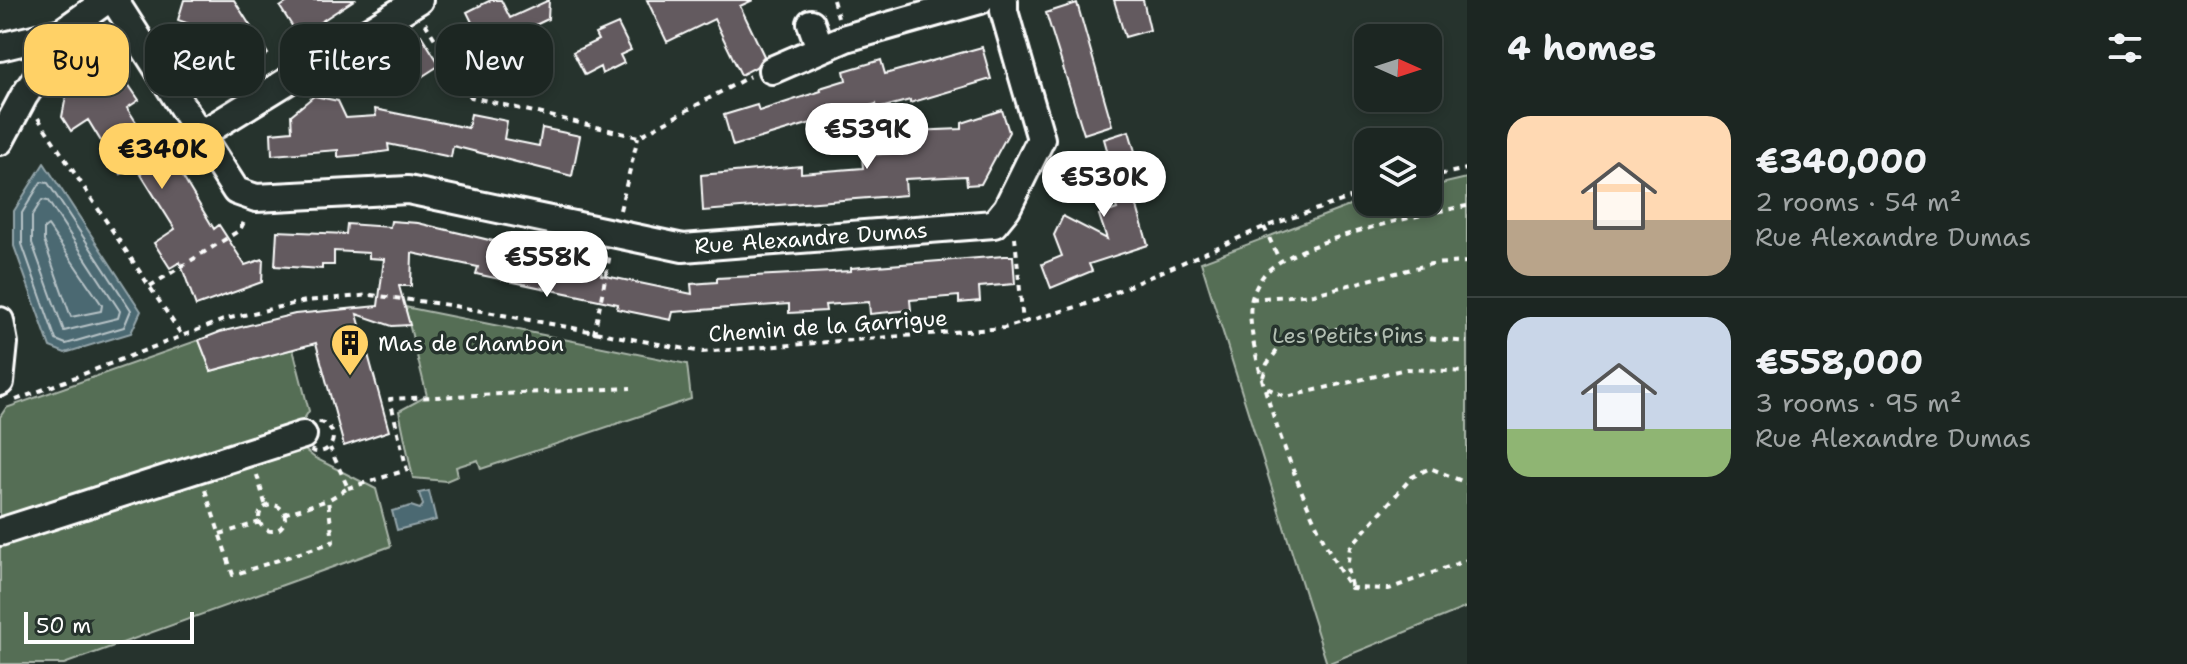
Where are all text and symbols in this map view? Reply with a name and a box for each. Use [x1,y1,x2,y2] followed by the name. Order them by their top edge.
[24,24,129,96] chip: Buy
[145,24,264,96] chip: Rent
[280,24,420,96] chip: Filters
[436,24,553,96] chip: New
[1354,24,1442,112] north arrow
[1354,24,1442,216] map controls
[1507,25,1656,71] text: 4 homes
[2103,26,2147,70] icon: filters
[811,103,923,171] pin: €539K
[823,111,911,146] text: €539K
[106,123,218,191] pin: €340K
[1354,128,1442,216] button: layers
[117,131,207,166] text: €340K
[1755,138,1927,184] text: €340,000
[1571,148,1667,244] icon: home
[1048,151,1160,219] pin: €530K
[1060,159,1148,194] text: €530K
[1755,184,1961,219] text: 2 rooms · 54 m²
[693,215,929,261] street label: Rue Alexandre Dumas
[1755,219,2031,254] text: Rue Alexandre Dumas
[491,231,603,299] pin: €558K
[504,239,590,274] text: €558K
[708,303,948,349] street label: Chemin de la Garrigue
[1272,321,1424,350] park label: Les Petits Pins
[329,322,371,377] building icon: Mas de Chambon
[378,329,564,358] place label: Mas de Chambon
[1755,339,1923,385] text: €558,000
[1571,349,1667,445] icon: home
[1755,385,1962,420] text: 3 rooms · 95 m²
[1755,420,2031,455] text: Rue Alexandre Dumas
[24,608,194,644] scale bar
[36,611,91,640] text: 50 m

